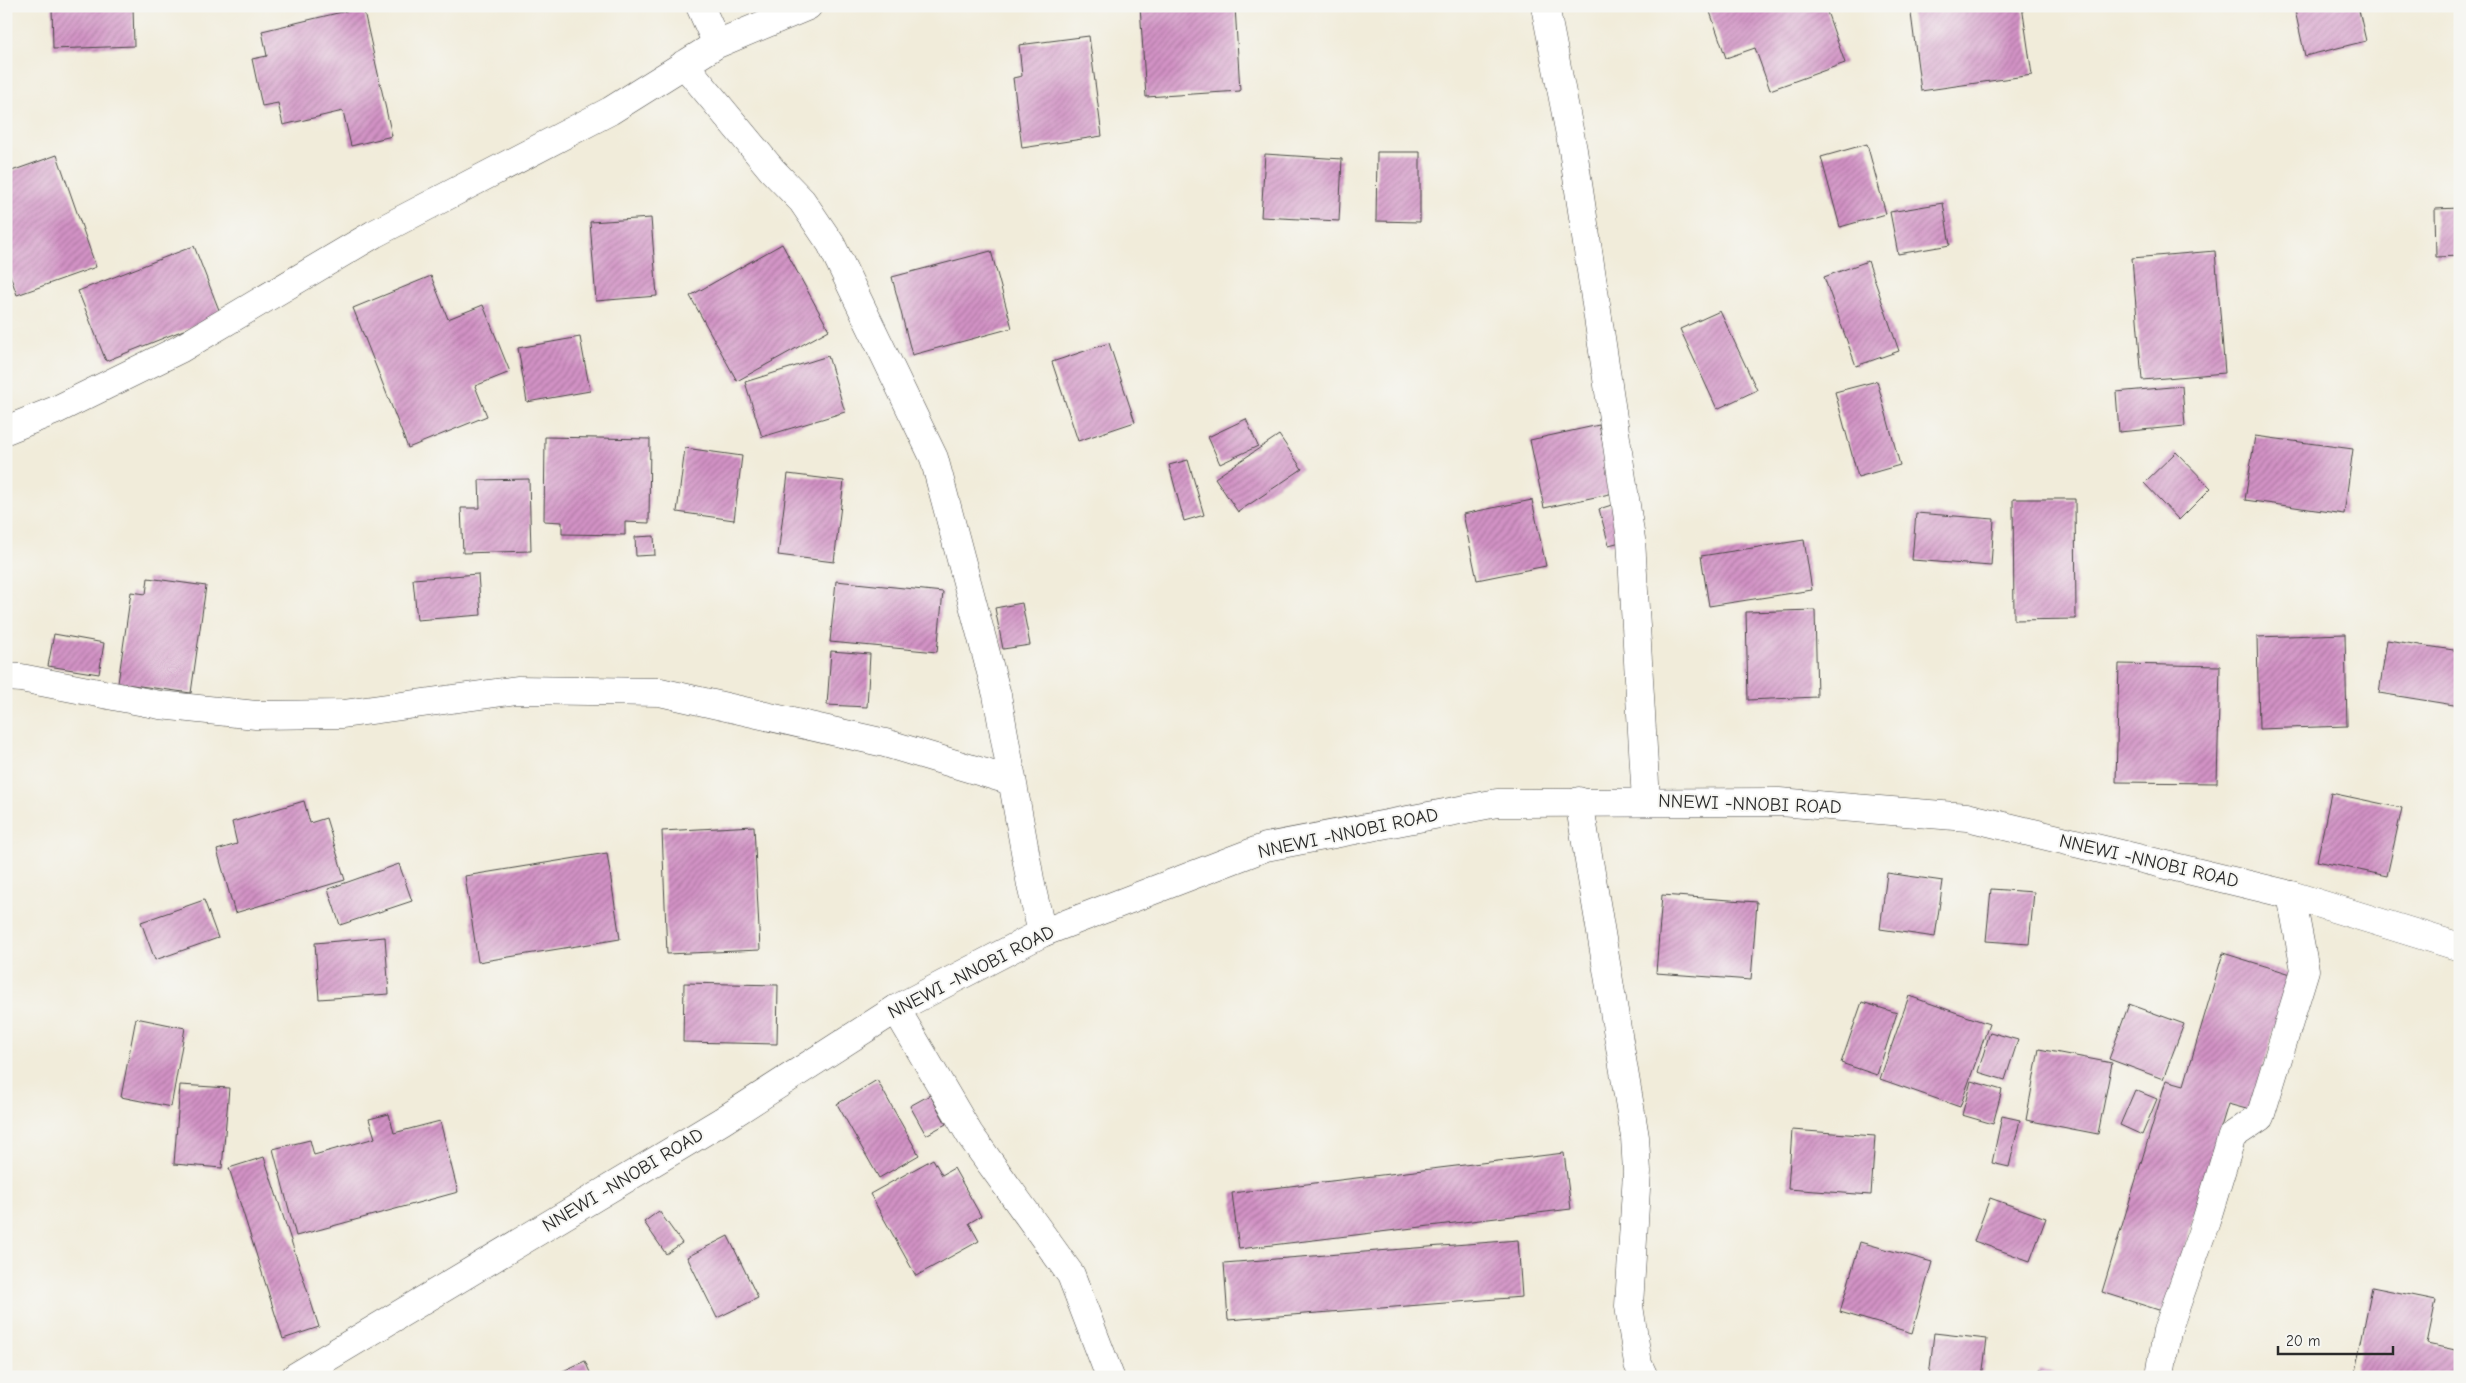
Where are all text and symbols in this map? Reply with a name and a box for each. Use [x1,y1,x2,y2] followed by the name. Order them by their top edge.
[1658,790,1842,818] street label: NNEWI -NNOBI ROAD
[1256,803,1440,863] street label: NNEWI -NNOBI ROAD
[2057,830,2241,892] street label: NNEWI -NNOBI ROAD
[884,920,1058,1023] street label: NNEWI -NNOBI ROAD
[539,1123,707,1237] street label: NNEWI -NNOBI ROAD
[2278,1323,2394,1355] scale bar
[2286,1332,2320,1350] text: 20 m

